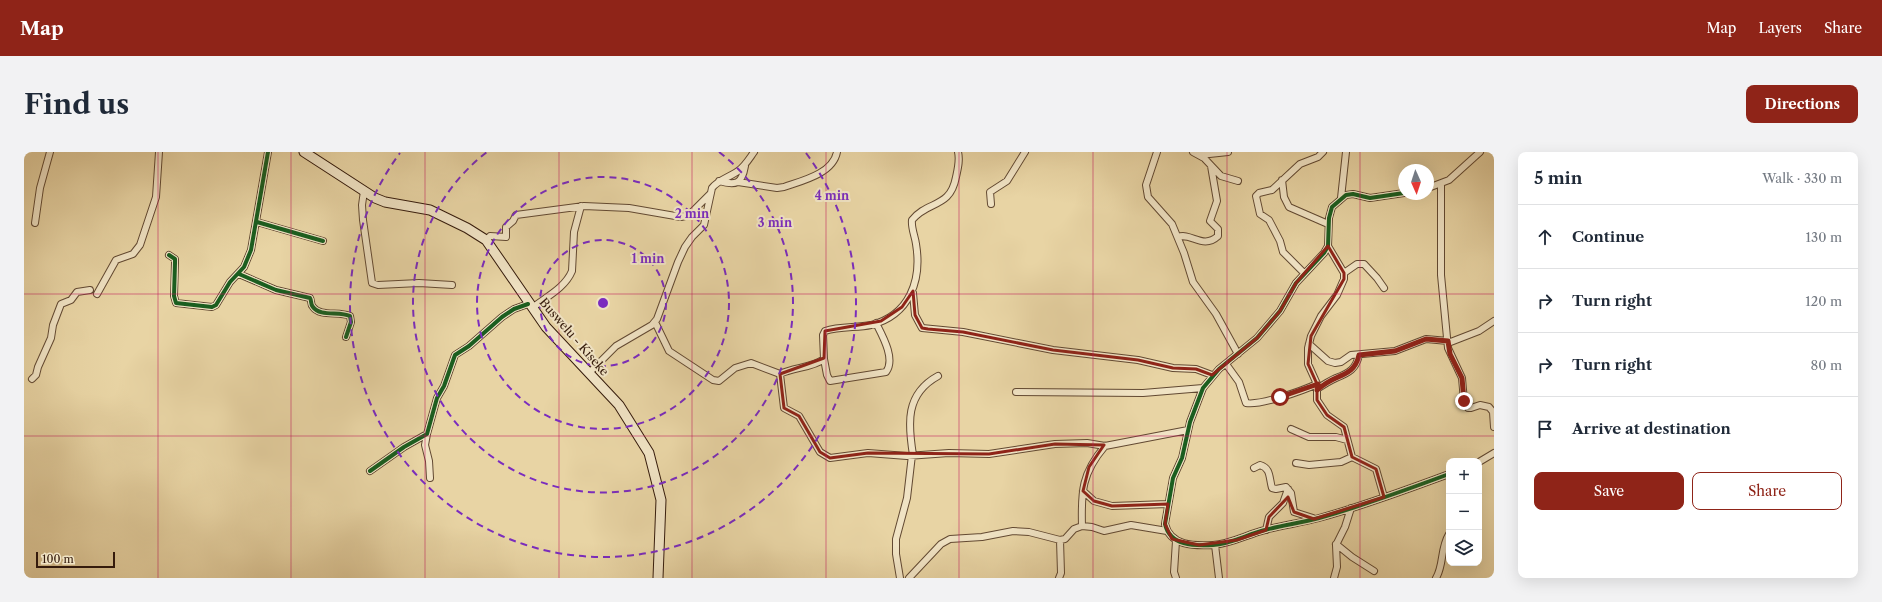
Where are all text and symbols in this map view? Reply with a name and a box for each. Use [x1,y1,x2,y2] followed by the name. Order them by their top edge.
[20,17,64,40] text: Map
[1706,19,1736,37] text: Map
[1758,19,1802,37] text: Layers
[1824,19,1862,37] text: Share
[1746,85,1858,123] button: Directions
[24,87,129,121] text: Find us
[1398,164,1434,200] north arrow
[1534,168,1582,188] text: 5 min
[1762,170,1842,186] text: Walk · 330 m
[815,188,850,203] text: 4 min
[675,206,710,221] text: 2 min
[758,215,793,230] text: 3 min
[1534,226,1556,248] icon: ahead
[1572,227,1644,246] text: Continue
[1806,229,1842,245] text: 130 m
[632,251,665,266] text: 1 min
[1534,290,1556,312] icon: right
[1572,291,1652,310] text: Turn right
[1805,293,1842,309] text: 120 m
[536,295,612,379] street label: Buswelu - Kiseke
[596,296,610,310] centre of rings
[1534,354,1556,376] icon: right
[1572,355,1652,374] text: Turn right
[1810,357,1842,373] text: 80 m
[1271,388,1289,406] route start
[1455,392,1473,410] route end
[1534,418,1556,440] icon: arrive
[1572,419,1731,438] text: Arrive at destination
[1446,458,1482,566] map controls
[1446,458,1482,494] button: +
[1534,472,1684,510] button: Save
[1692,472,1842,510] button: Share
[1446,494,1482,530] button: −
[1446,530,1482,566] button: layers
[36,550,115,569] scale bar
[42,552,74,566] text: 100 m

